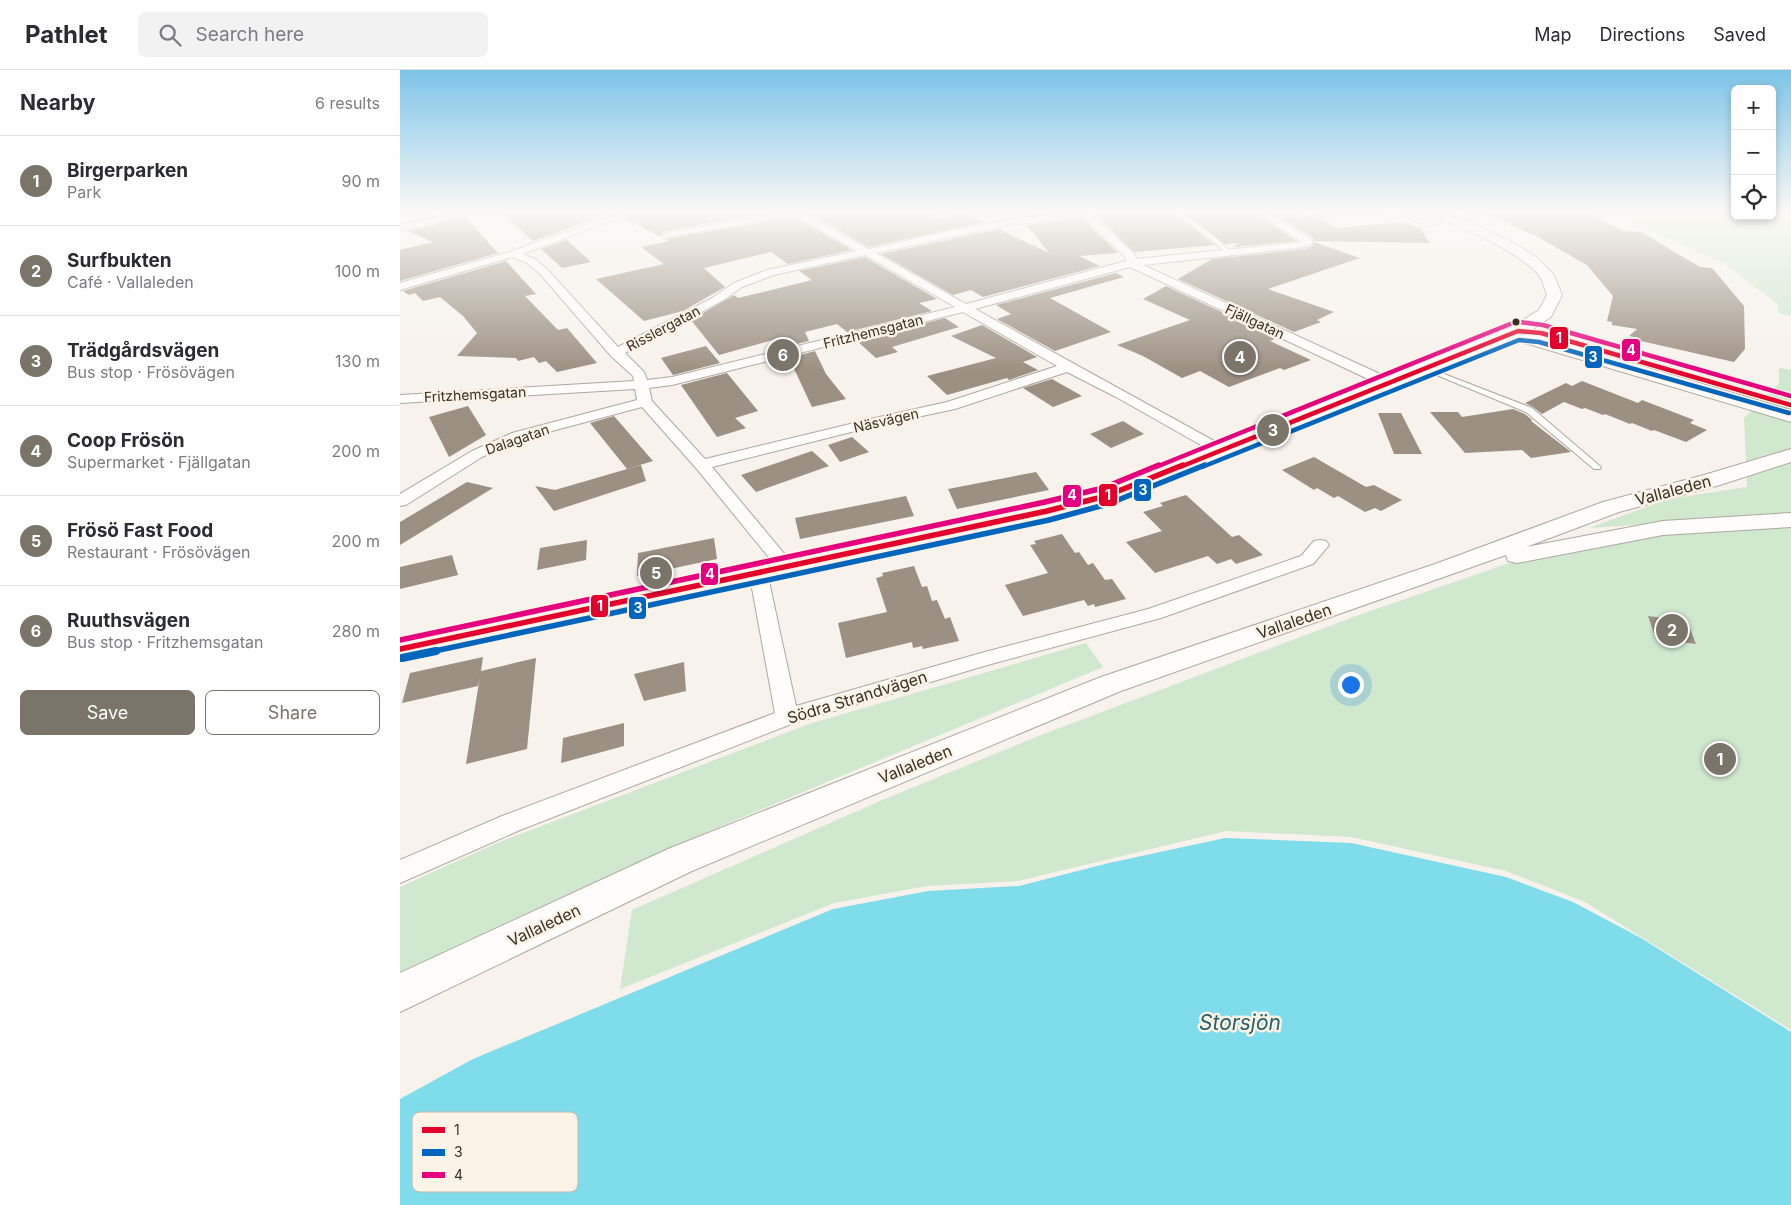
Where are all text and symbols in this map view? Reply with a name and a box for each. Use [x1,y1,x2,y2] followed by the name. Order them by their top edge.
[138,12,488,57] search box
[25,20,108,49] text: Pathlet
[156,21,184,49] icon: search
[196,23,304,46] text: Search here
[1534,24,1572,45] text: Map
[1600,24,1685,45] text: Directions
[1713,24,1766,45] text: Saved
[1731,85,1776,220] map controls
[1731,85,1776,130] button: +
[20,90,95,115] text: Nearby
[315,93,380,113] text: 6 results
[1731,130,1776,175] button: −
[67,159,188,182] text: Birgerparken
[33,171,39,191] text: 1
[341,171,380,191] text: 90 m
[1731,175,1776,220] button: locate
[67,182,101,202] text: Park
[67,249,172,272] text: Surfbukten
[31,261,41,281] text: 2
[335,261,380,281] text: 100 m
[67,272,194,292] text: Café · Vallaleden
[1223,300,1287,342] street label: Fjällgatan
[623,301,703,355] street label: Risslergatan
[821,310,925,352] street label: Fritzhemsgatan
[1511,317,1521,327] unlabelled marker
[1549,326,1569,350] line badge: 1
[1556,329,1562,346] text: 1
[767,336,799,374] pin: 6
[1224,338,1256,376] pin: 4
[1621,338,1641,362] line badge: 4
[67,339,219,362] text: Trädgårdsvägen
[1626,341,1636,358] text: 4
[1584,345,1603,369] line badge: 3
[1588,348,1598,365] text: 3
[31,351,41,371] text: 3
[335,351,380,371] text: 130 m
[67,362,235,382] text: Bus stop · Frösövägen
[423,383,527,405] street label: Fritzhemsgatan
[852,404,920,436] street label: Näsvägen
[1257,411,1289,449] pin: 3
[483,420,551,458] street label: Dalagatan
[67,429,185,452] text: Coop Frösön
[31,441,41,461] text: 4
[332,441,380,461] text: 200 m
[67,452,251,472] text: Supermarket · Fjällgatan
[1633,470,1713,510] street label: Vallaleden
[1133,478,1152,502] line badge: 3
[1138,481,1148,498] text: 3
[1098,483,1118,507] line badge: 1
[1062,484,1082,508] line badge: 4
[1067,486,1077,503] text: 4
[1105,486,1111,503] text: 1
[67,519,213,542] text: Frösö Fast Food
[31,531,41,551] text: 5
[332,531,380,551] text: 200 m
[67,542,250,562] text: Restaurant · Frösövägen
[640,554,672,592] pin: 5
[700,562,719,586] line badge: 4
[705,565,715,582] text: 4
[590,594,609,618] line badge: 1
[628,596,647,620] line badge: 3
[597,597,603,614] text: 1
[633,599,643,616] text: 3
[1254,599,1334,643] street label: Vallaleden
[67,609,190,632] text: Ruuthsvägen
[1656,611,1688,649] pin: 2
[31,621,41,641] text: 6
[332,621,380,641] text: 280 m
[67,632,263,652] text: Bus stop · Fritzhemsgatan
[785,666,929,728] street label: Södra Strandvägen
[1338,672,1364,698] your location
[20,690,195,735] button: Save
[205,690,380,735] button: Share
[875,740,955,788] street label: Vallaleden
[1704,740,1736,778] pin: 1
[505,900,583,950] street label: Vallaleden
[1199,1010,1281,1035] water label: Storsjön
[412,1112,578,1192] legend
[454,1121,460,1138] text: 1
[454,1143,463,1160] text: 3
[454,1166,463,1183] text: 4

